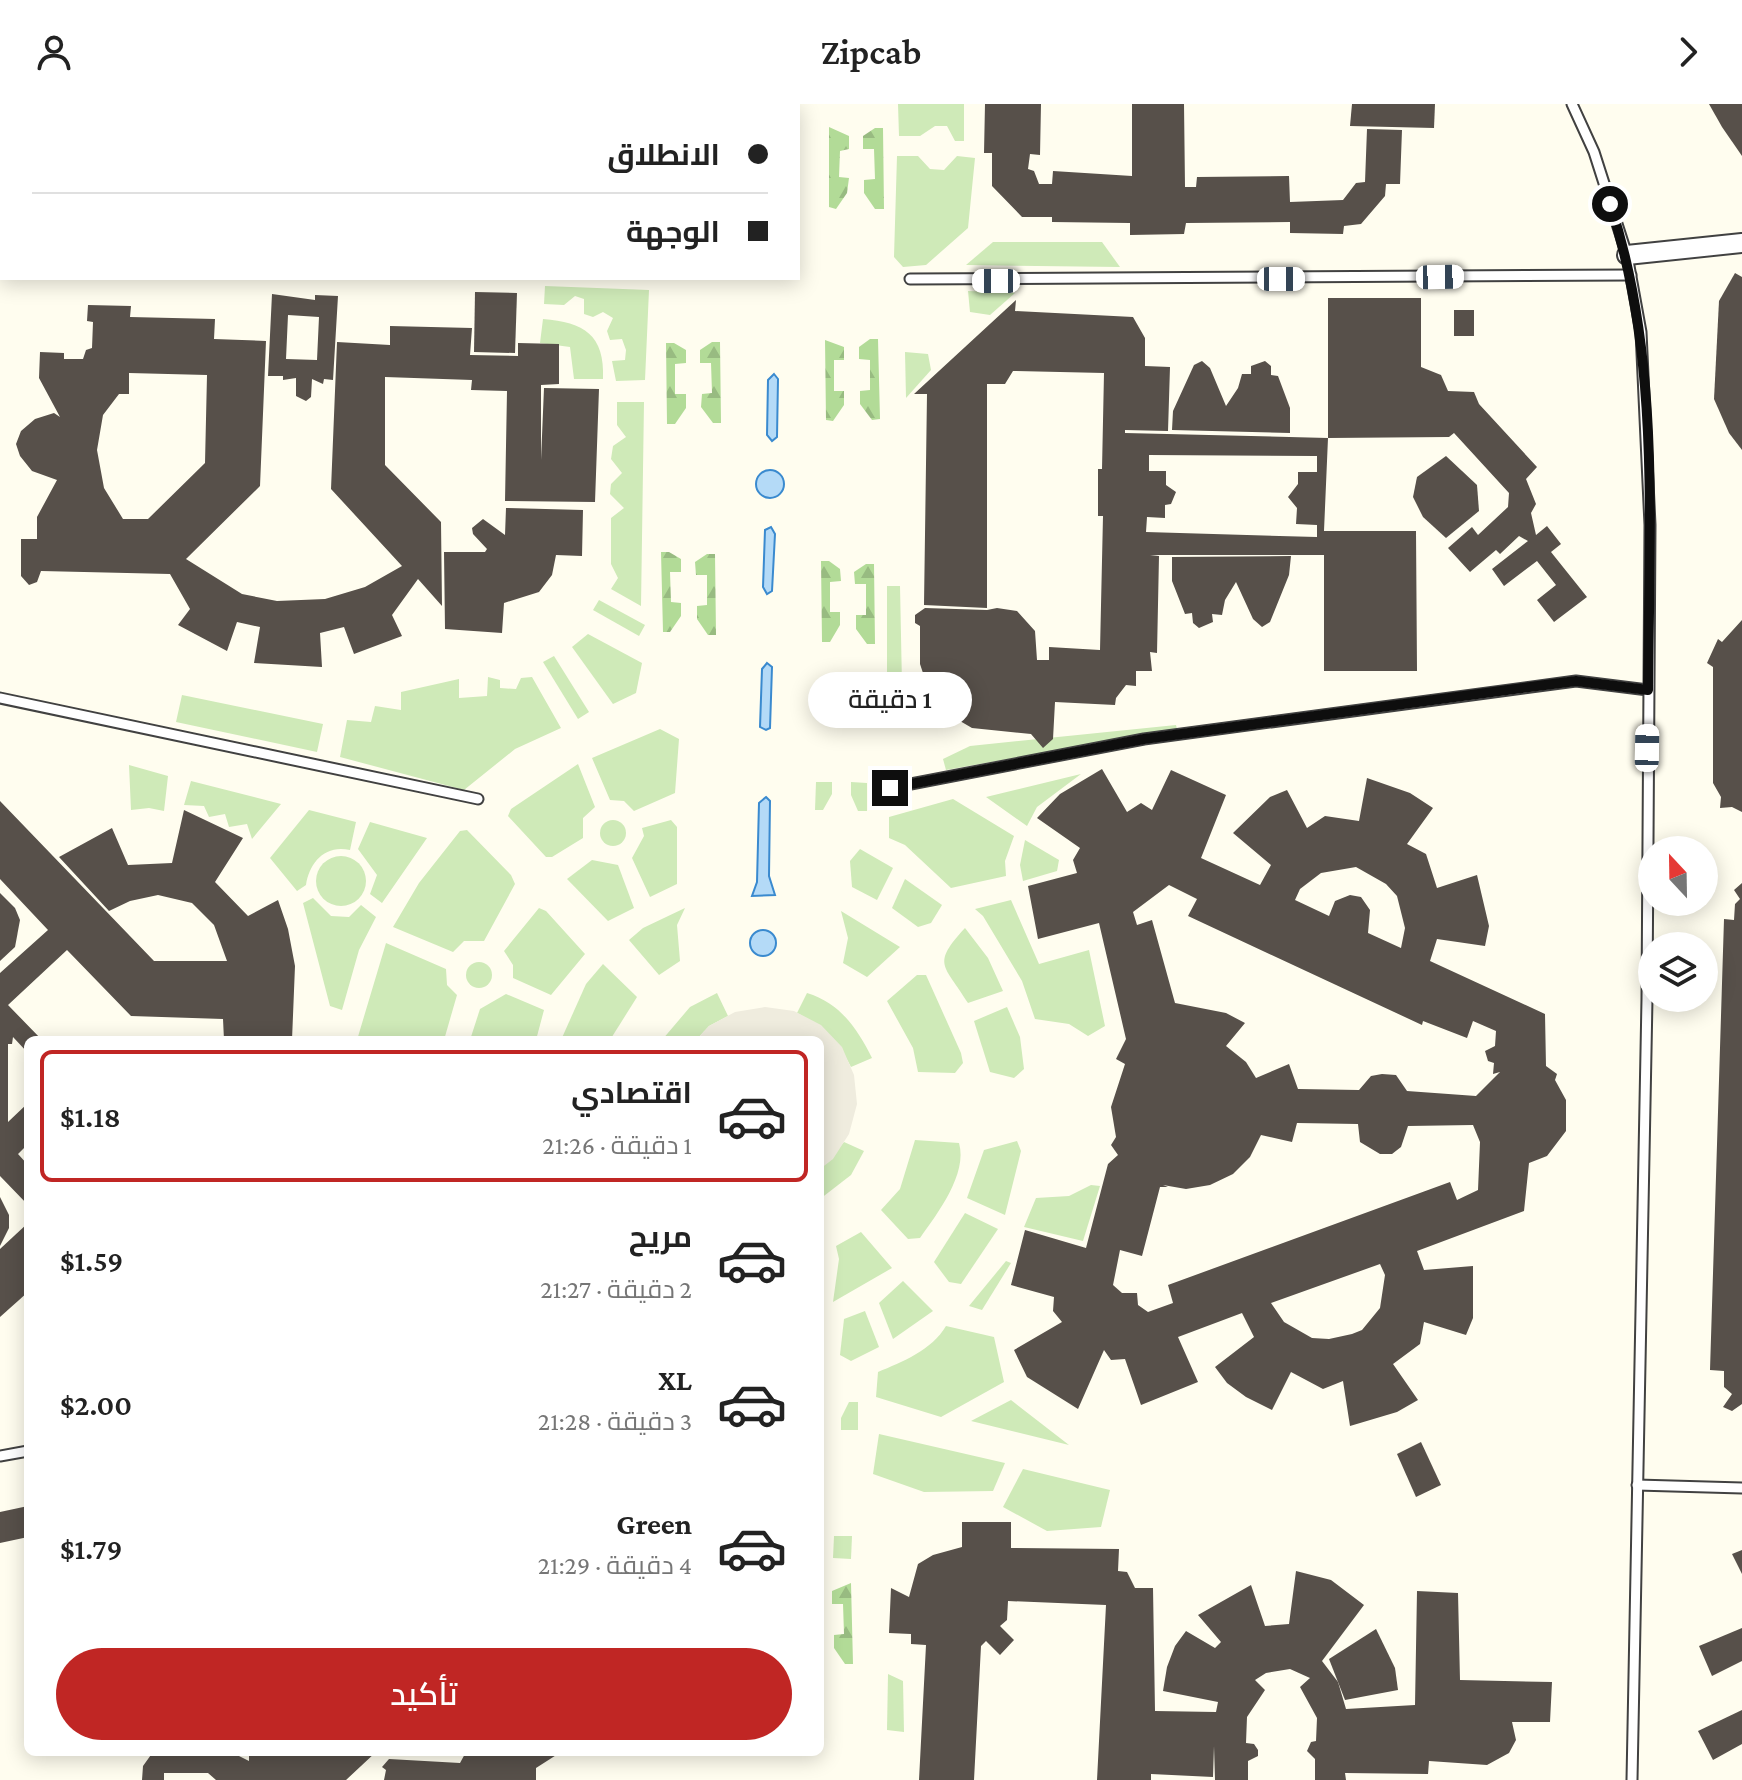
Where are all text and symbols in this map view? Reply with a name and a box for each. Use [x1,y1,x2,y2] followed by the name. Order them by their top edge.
[32,30,76,74] icon: person
[1666,30,1710,74] icon: forward
[821,32,921,72] text: Zipcab
[607,138,720,171] text: الانطلاق
[1592,186,1628,222] route start
[626,215,720,248] text: الوجهة
[1416,265,1464,289] car
[1257,267,1305,291] car
[972,269,1020,293] car
[808,672,972,728] callout: 1 دقيقة
[848,685,932,714] text: 1 دقيقة
[1635,724,1659,772] car
[872,770,908,806] route end
[1638,836,1718,916] north arrow
[1638,836,1718,1012] map controls
[1638,932,1718,1012] button: layers
[571,1076,692,1109] text: اقتصادي
[716,1080,788,1152] icon: car
[60,1100,121,1133] text: $1.18
[542,1131,692,1160] text: 1 دقيقة · 21:26
[629,1220,692,1253] text: مريح
[716,1224,788,1296] icon: car
[60,1244,123,1277] text: $1.59
[540,1275,692,1304] text: 2 دقيقة · 21:27
[658,1363,692,1396] text: XL
[716,1368,788,1440] icon: car
[60,1388,132,1421] text: $2.00
[538,1407,692,1436] text: 3 دقيقة · 21:28
[616,1507,692,1540] text: Green
[716,1512,788,1584] icon: car
[60,1532,122,1565] text: $1.79
[538,1551,692,1580] text: 4 دقيقة · 21:29
[56,1648,792,1740] button: تأكيد

